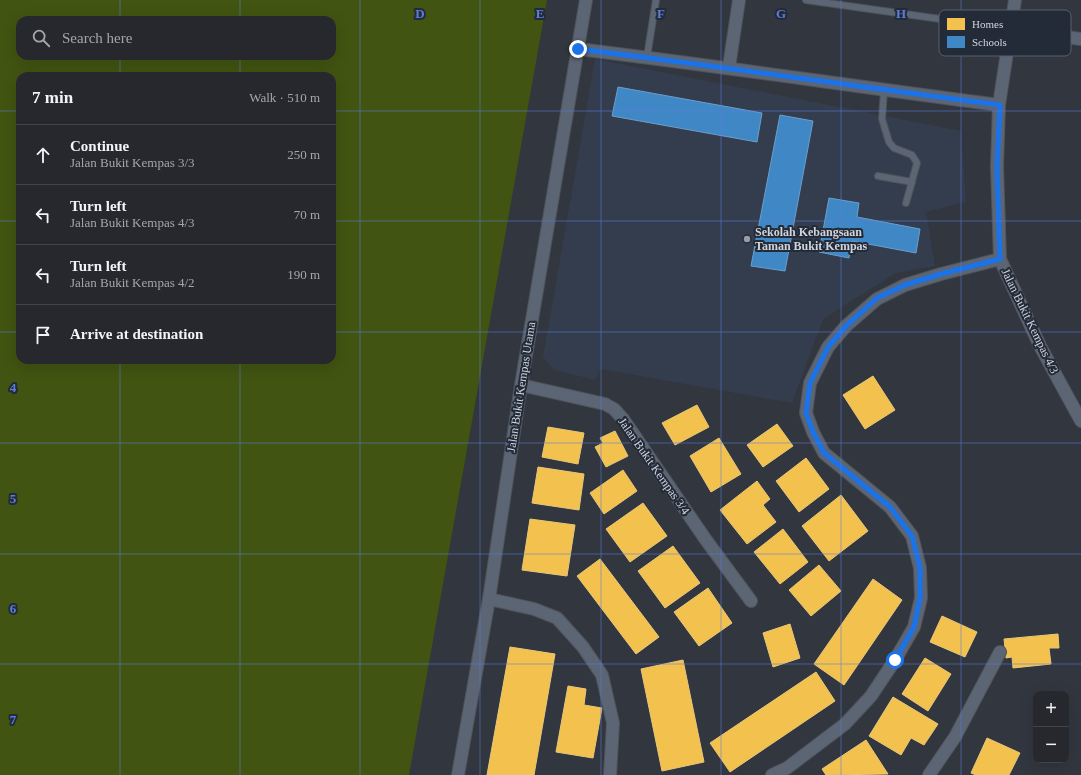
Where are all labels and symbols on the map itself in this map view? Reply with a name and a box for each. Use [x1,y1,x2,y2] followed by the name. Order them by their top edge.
[415,6,425,21] text: D
[536,6,544,21] text: E
[657,6,665,21] text: F
[776,6,786,21] text: G
[896,6,906,21] text: H
[939,10,1071,56] legend
[972,18,1003,30] text: Homes
[972,36,1007,48] text: Schools
[569,40,587,58] route end
[755,225,868,253] place label: Sekolah Kebangsaan Taman Bukit Kempas
[742,234,752,244] marker: Sekolah Kebangsaan Taman Bukit Kempas
[999,266,1061,376] street label: Jalan Bukit Kempas 4/3
[504,320,538,453] street label: Jalan Bukit Kempas Utama
[10,380,17,395] text: 4
[615,415,693,517] street label: Jalan Bukit Kempas 3/4
[10,491,17,506] text: 5
[10,601,17,616] text: 6
[886,651,904,669] route start
[10,712,17,727] text: 7

